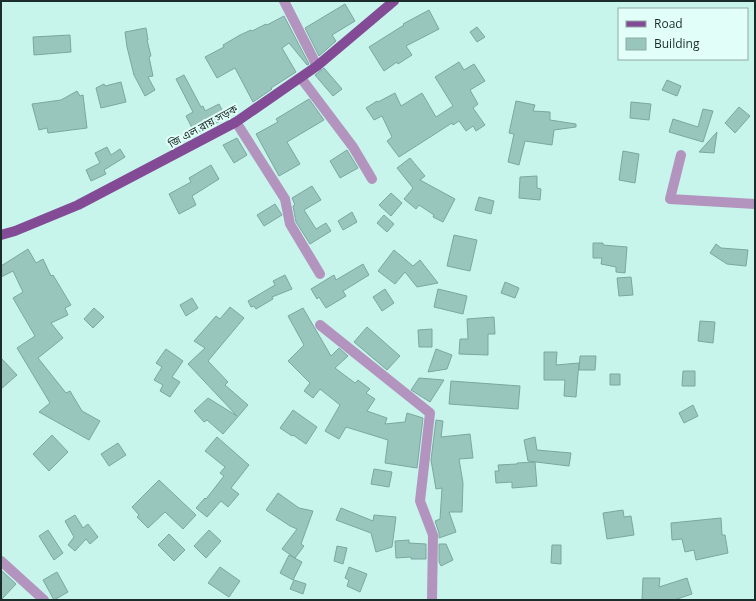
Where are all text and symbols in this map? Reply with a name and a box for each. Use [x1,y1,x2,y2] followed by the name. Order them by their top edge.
[618,8,748,60] legend
[654,15,683,32] text: Road
[654,35,700,52] text: Building
[165,100,240,151] street label: জি এল রায় সড়ক

